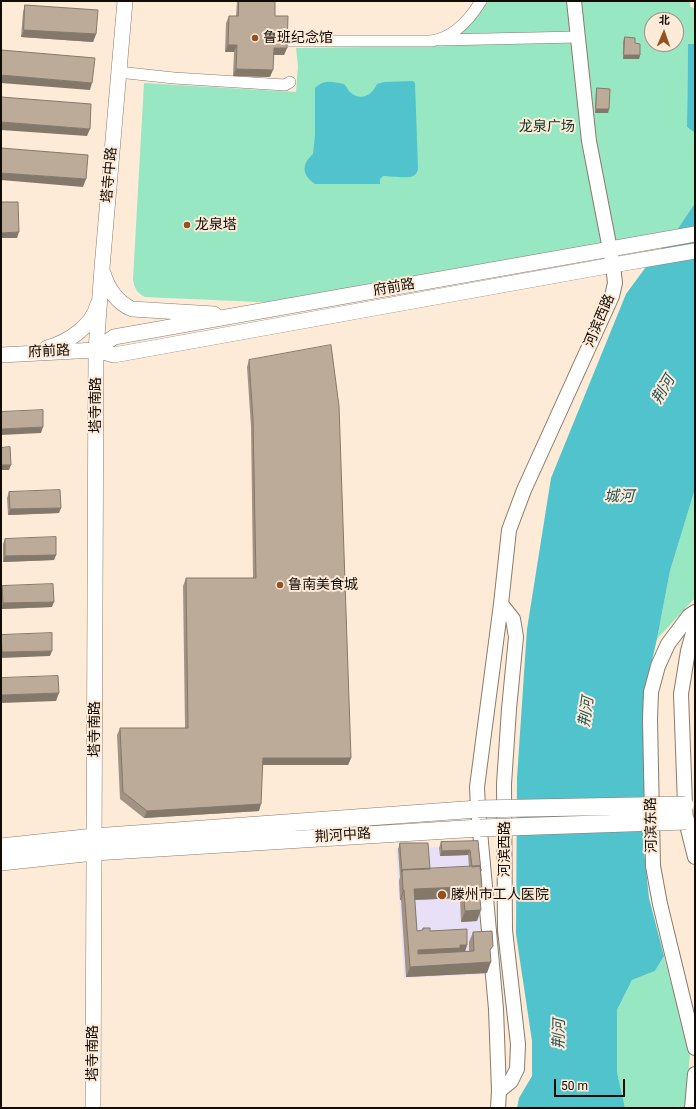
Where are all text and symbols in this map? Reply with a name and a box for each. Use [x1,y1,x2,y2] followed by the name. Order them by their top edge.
[644,12,684,52] north arrow
[659,14,670,27] text: 北
[263,30,333,46] place label: 鲁班纪念馆
[250,33,260,43] marker: 鲁班纪念馆
[519,119,575,135] park label: 龙泉广场
[99,146,121,204] street label: 塔寺中路
[195,217,237,233] place label: 龙泉塔
[182,220,192,230] marker: 龙泉塔
[372,276,416,300] street label: 府前路
[581,292,619,350] street label: 河滨西路
[28,343,70,361] street label: 府前路
[649,373,679,407] water label: 荆河
[88,377,104,433] street label: 塔寺南路
[604,488,634,506] water label: 城河
[288,577,358,593] place label: 鲁南美食城
[275,580,285,590] marker: 鲁南美食城
[576,696,598,728] water label: 荆河
[87,701,103,757] street label: 塔寺南路
[643,797,661,853] street label: 河滨东路
[497,821,513,877] street label: 河滨西路
[314,826,372,846] street label: 荆河中路
[451,887,549,903] place label: 滕州市工人医院
[436,889,448,901] marker: 滕州市工人医院
[551,1019,569,1049] water label: 荆河
[85,1025,101,1081] street label: 塔寺南路
[556,1071,627,1097] scale bar
[561,1079,588,1093] text: 50 m

